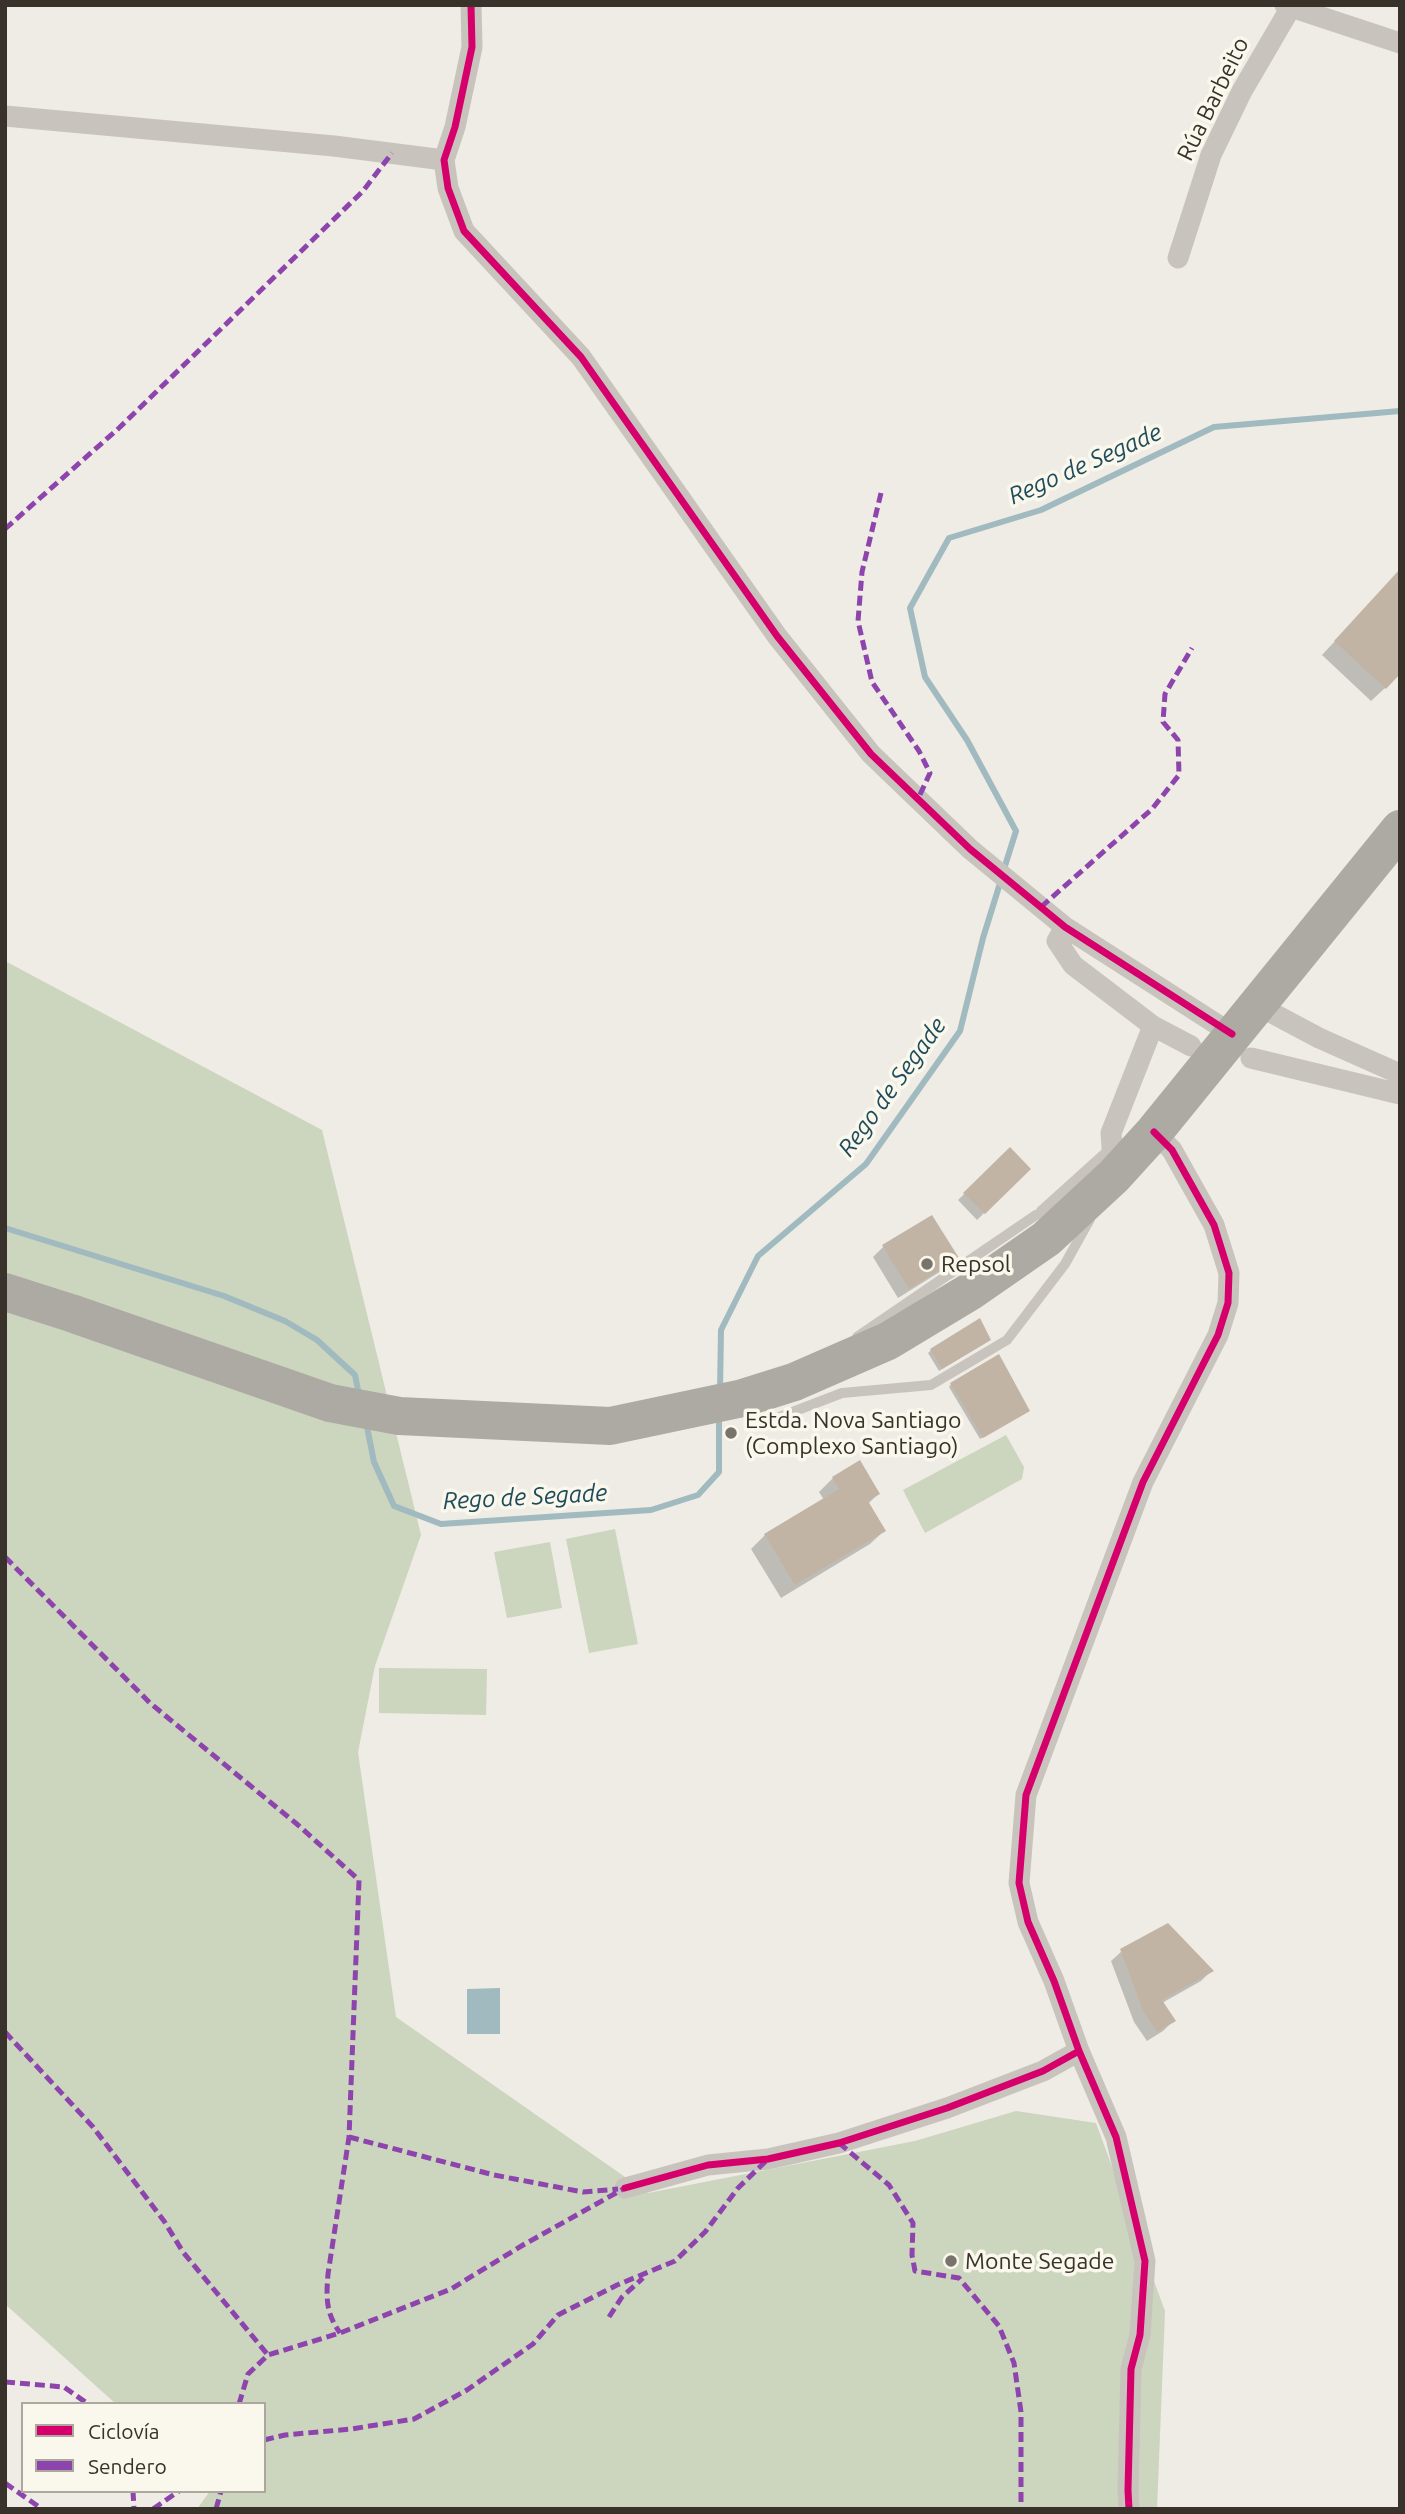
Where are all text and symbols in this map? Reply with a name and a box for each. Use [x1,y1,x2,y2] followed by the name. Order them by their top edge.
[1171,33,1255,165] street label: Rúa Barbeito
[1004,417,1166,511] water label: Rego de Segade
[832,1012,952,1162] water label: Rego de Segade
[941,1250,1011,1278] place label: Repsol
[919,1256,935,1272] marker: Repsol
[745,1406,961,1460] place label: Estda. Nova Santiago (Complexo Santiago)
[723,1425,739,1441] marker: Estda. Nova Santiago (Complexo Santiago)
[442,1478,608,1516] water label: Rego de Segade
[965,2247,1114,2275] place label: Monte Segade
[943,2253,959,2269] marker: Monte Segade
[21,2402,266,2493] legend
[88,2419,160,2443] text: Ciclovía
[88,2454,167,2478] text: Sendero

